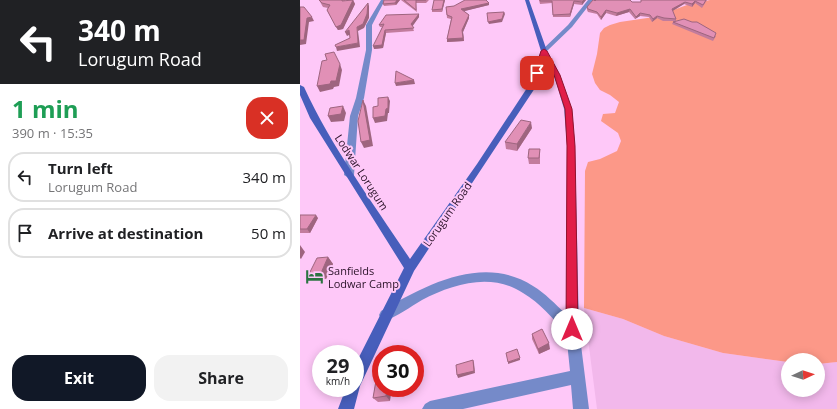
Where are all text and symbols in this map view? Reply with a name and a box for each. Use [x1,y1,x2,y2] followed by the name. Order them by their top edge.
[78,11,161,49] text: 340 m
[12,16,64,68] icon: left
[78,47,202,71] text: Lorugum Road
[520,56,554,90] pin
[526,62,548,84] icon: arrive
[12,92,79,125] text: 1 min
[246,97,288,139] button: close
[12,124,93,142] text: 390 m · 15:35
[332,131,392,213] street label: Lodwar Lorugum
[48,158,113,178] text: Turn left
[14,166,36,188] icon: left
[242,167,286,187] text: 340 m
[48,178,137,196] text: Lorugum Road
[419,179,475,249] street label: Lorugum Road
[14,222,36,244] icon: arrive
[48,223,203,243] text: Arrive at destination
[251,223,286,243] text: 50 m
[328,263,399,291] place label: Sanfields Lodwar Camp
[305,266,325,286] hotel icon: Sanfields Lodwar Camp
[551,308,593,350] position arrow
[372,345,424,397] speed limit sign: 30
[327,352,349,379] text: 29
[781,353,825,397] north arrow
[781,353,825,397] map controls
[12,355,146,401] button: Exit
[154,355,288,401] button: Share
[326,374,350,388] text: km/h

